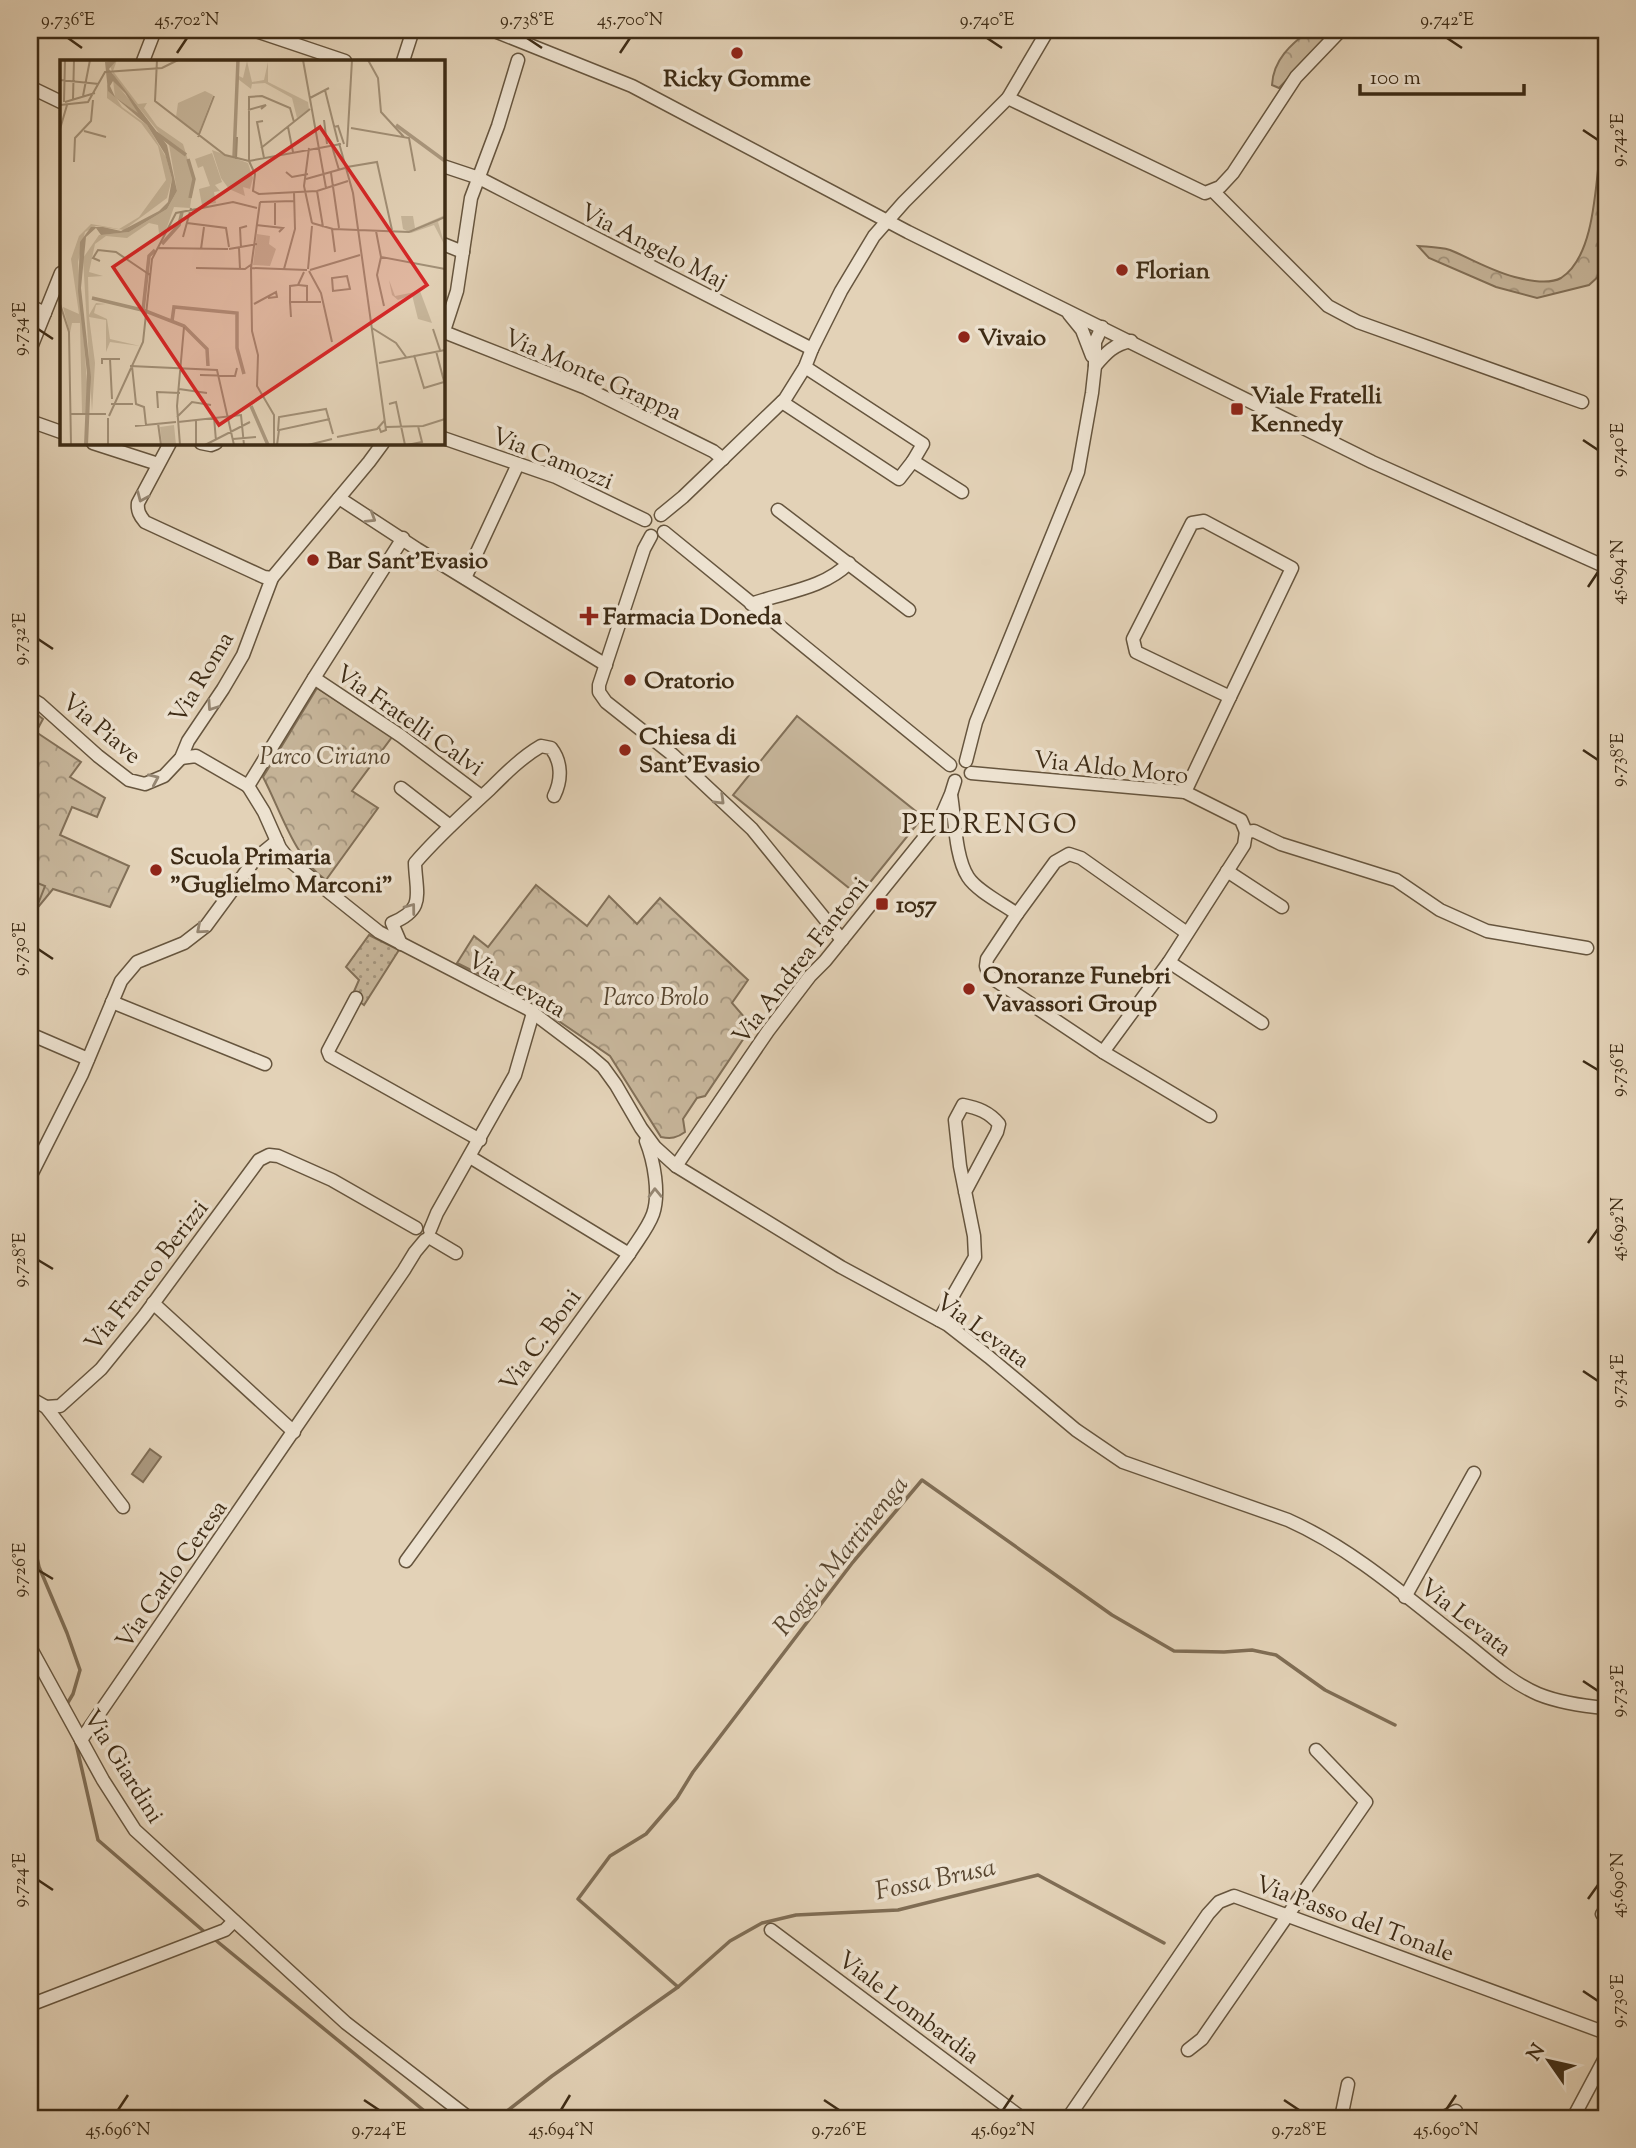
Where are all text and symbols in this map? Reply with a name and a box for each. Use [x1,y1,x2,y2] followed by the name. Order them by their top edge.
[41,8,95,34] text: 9.736°E
[155,8,219,34] text: 45.702°N
[500,8,554,34] text: 9.738°E
[597,8,663,34] text: 45.700°N
[960,8,1014,34] text: 9.740°E
[1420,8,1474,34] text: 9.742°E
[729,45,745,61] marker: Ricky Gomme
[1360,52,1524,96] scale bar
[60,60,444,444] inset map
[663,63,811,97] place label: Ricky Gomme
[1370,64,1421,94] text: 100 m
[1606,113,1632,167] text: 9.742°E
[574,196,733,300] street label: Via Angelo Maj
[1136,255,1211,289] place label: Florian
[1114,262,1130,278] marker: Florian
[8,302,34,356] text: 9.734°E
[498,321,686,430] street label: Via Monte Grappa
[978,322,1046,356] place label: Vivaio
[956,329,972,345] marker: Vivaio
[1251,380,1382,442] place label: Viale Fratelli Kennedy
[1229,401,1245,417] marker: Viale Fratelli Kennedy
[486,420,618,500] street label: Via Camozzi
[1606,423,1632,477] text: 9.740°E
[136,490,150,502] one-way arrow
[364,510,377,523] one-way arrow
[1606,539,1632,605] text: 45.694°N
[327,545,488,579] place label: Bar Sant'Evasio
[305,552,321,568] marker: Bar Sant'Evasio
[603,601,783,635] place label: Farmacia Doneda
[581,608,597,624] marker: Farmacia Doneda
[8,612,34,666] text: 9.732°E
[162,626,243,730] street label: Via Roma
[328,658,490,786] street label: Via Fratelli Calvi
[644,665,734,699] place label: Oratorio
[622,672,638,688] marker: Oratorio
[54,686,148,773] street label: Via Piave
[208,698,220,711] one-way arrow
[639,721,760,783] place label: Chiesa di Sant'Evasio
[1606,733,1632,787] text: 9.738°E
[260,741,390,775] park label: Parco Ciriano
[617,742,633,758] marker: Chiesa di Sant'Evasio
[1032,744,1190,794] street label: Via Aldo Moro
[147,774,160,787] one-way arrow
[712,791,725,804] one-way arrow
[901,806,1079,846] district label: PEDRENGO
[170,841,393,903] place label: Scuola Primaria "Guglielmo Marconi"
[148,862,164,878] marker: Scuola Primaria "Guglielmo Marconi"
[725,870,878,1052] street label: Via Andrea Fantoni
[896,889,937,923] place label: 1057
[874,896,890,912] marker: 1057
[403,904,415,916] one-way arrow
[196,921,209,933] one-way arrow
[8,922,34,976] text: 9.730°E
[460,944,572,1028] street label: Via Levata
[983,960,1171,1022] place label: Onoranze Funebri Vavassori Group
[961,981,977,997] marker: Onoranze Funebri Vavassori Group
[603,982,709,1016] park label: Parco Brolo
[1606,1043,1632,1097] text: 9.736°E
[647,1187,662,1198] one-way arrow
[78,1193,218,1359] street label: Via Franco Berizzi
[1606,1197,1632,1261] text: 45.692°N
[8,1232,34,1288] text: 9.728°E
[493,1283,591,1400] street label: Via C. Boni
[928,1286,1036,1377] street label: Via Levata
[1606,1354,1632,1408] text: 9.734°E
[766,1469,918,1645] water label: Roggia Martinenga
[109,1494,237,1656] street label: Via Carlo Ceresa
[8,1542,34,1598] text: 9.726°E
[1411,1572,1518,1665] street label: Via Levata
[1606,1664,1632,1718] text: 9.732°E
[74,1704,171,1831] street label: Via Giardini
[872,1850,999,1911] water label: Fossa Brusa
[8,1852,34,1908] text: 9.724°E
[1606,1852,1632,1918] text: 45.690°N
[1250,1868,1458,1972] street label: Via Passo del Tonale
[830,1944,986,2073] street label: Viale Lombardia
[1606,1974,1632,2028] text: 9.730°E
[1514,2025,1584,2096] north arrow
[1522,2039,1552,2067] text: N
[85,2118,151,2144] text: 45.696°N
[352,2118,407,2144] text: 9.724°E
[528,2118,594,2144] text: 45.694°N
[811,2118,867,2144] text: 9.726°E
[971,2118,1035,2144] text: 45.692°N
[1271,2118,1327,2144] text: 9.728°E
[1413,2118,1479,2144] text: 45.690°N

